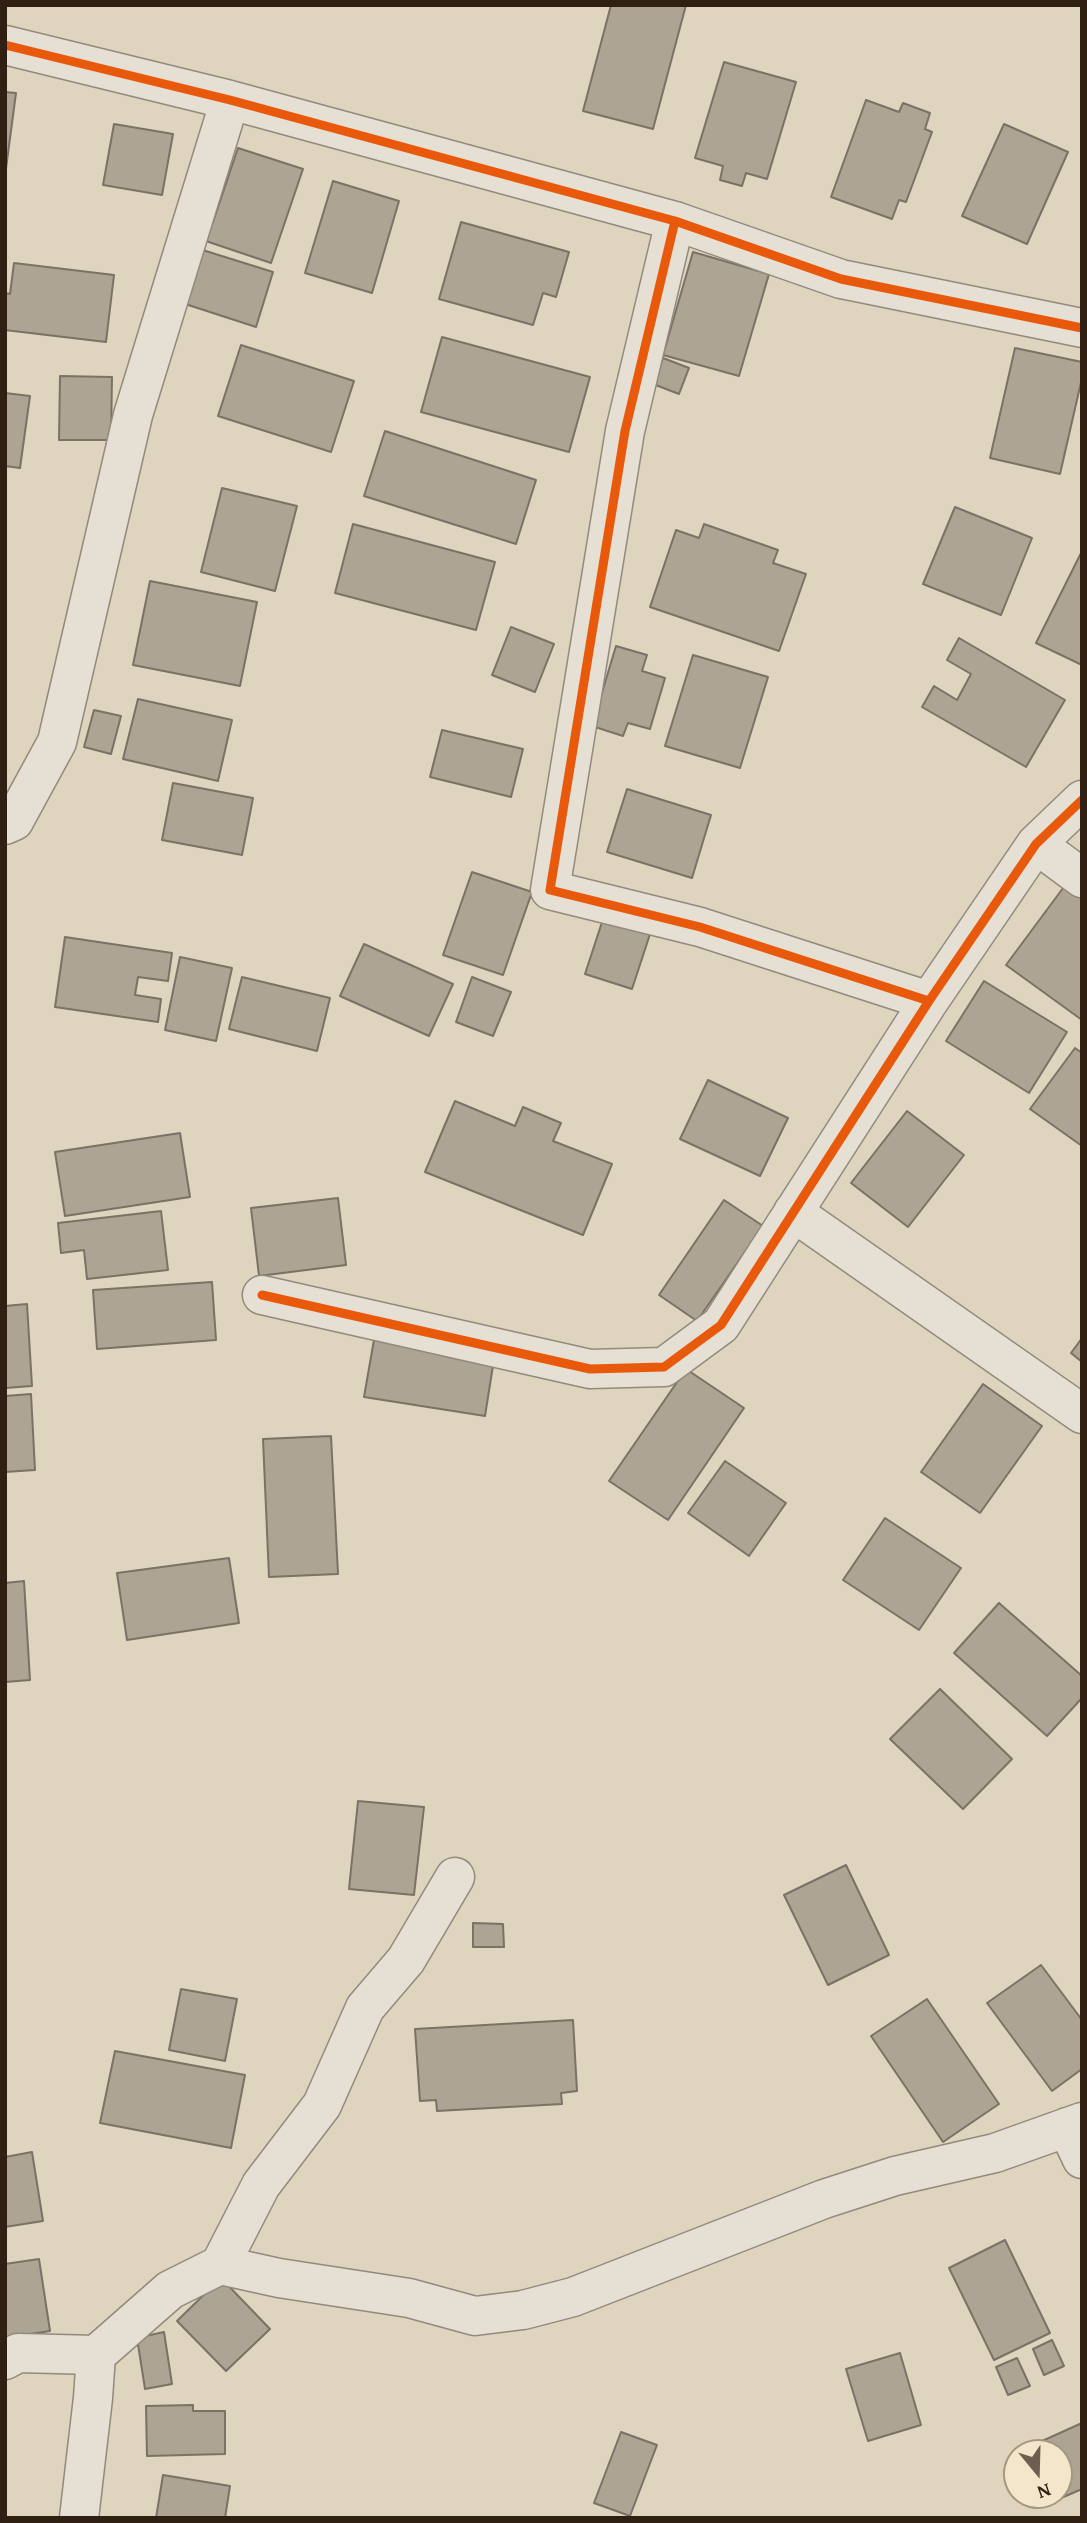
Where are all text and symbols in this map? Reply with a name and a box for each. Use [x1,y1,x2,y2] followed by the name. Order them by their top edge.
[1003,2439,1073,2509] north arrow
[1034,2477,1055,2507] text: N

